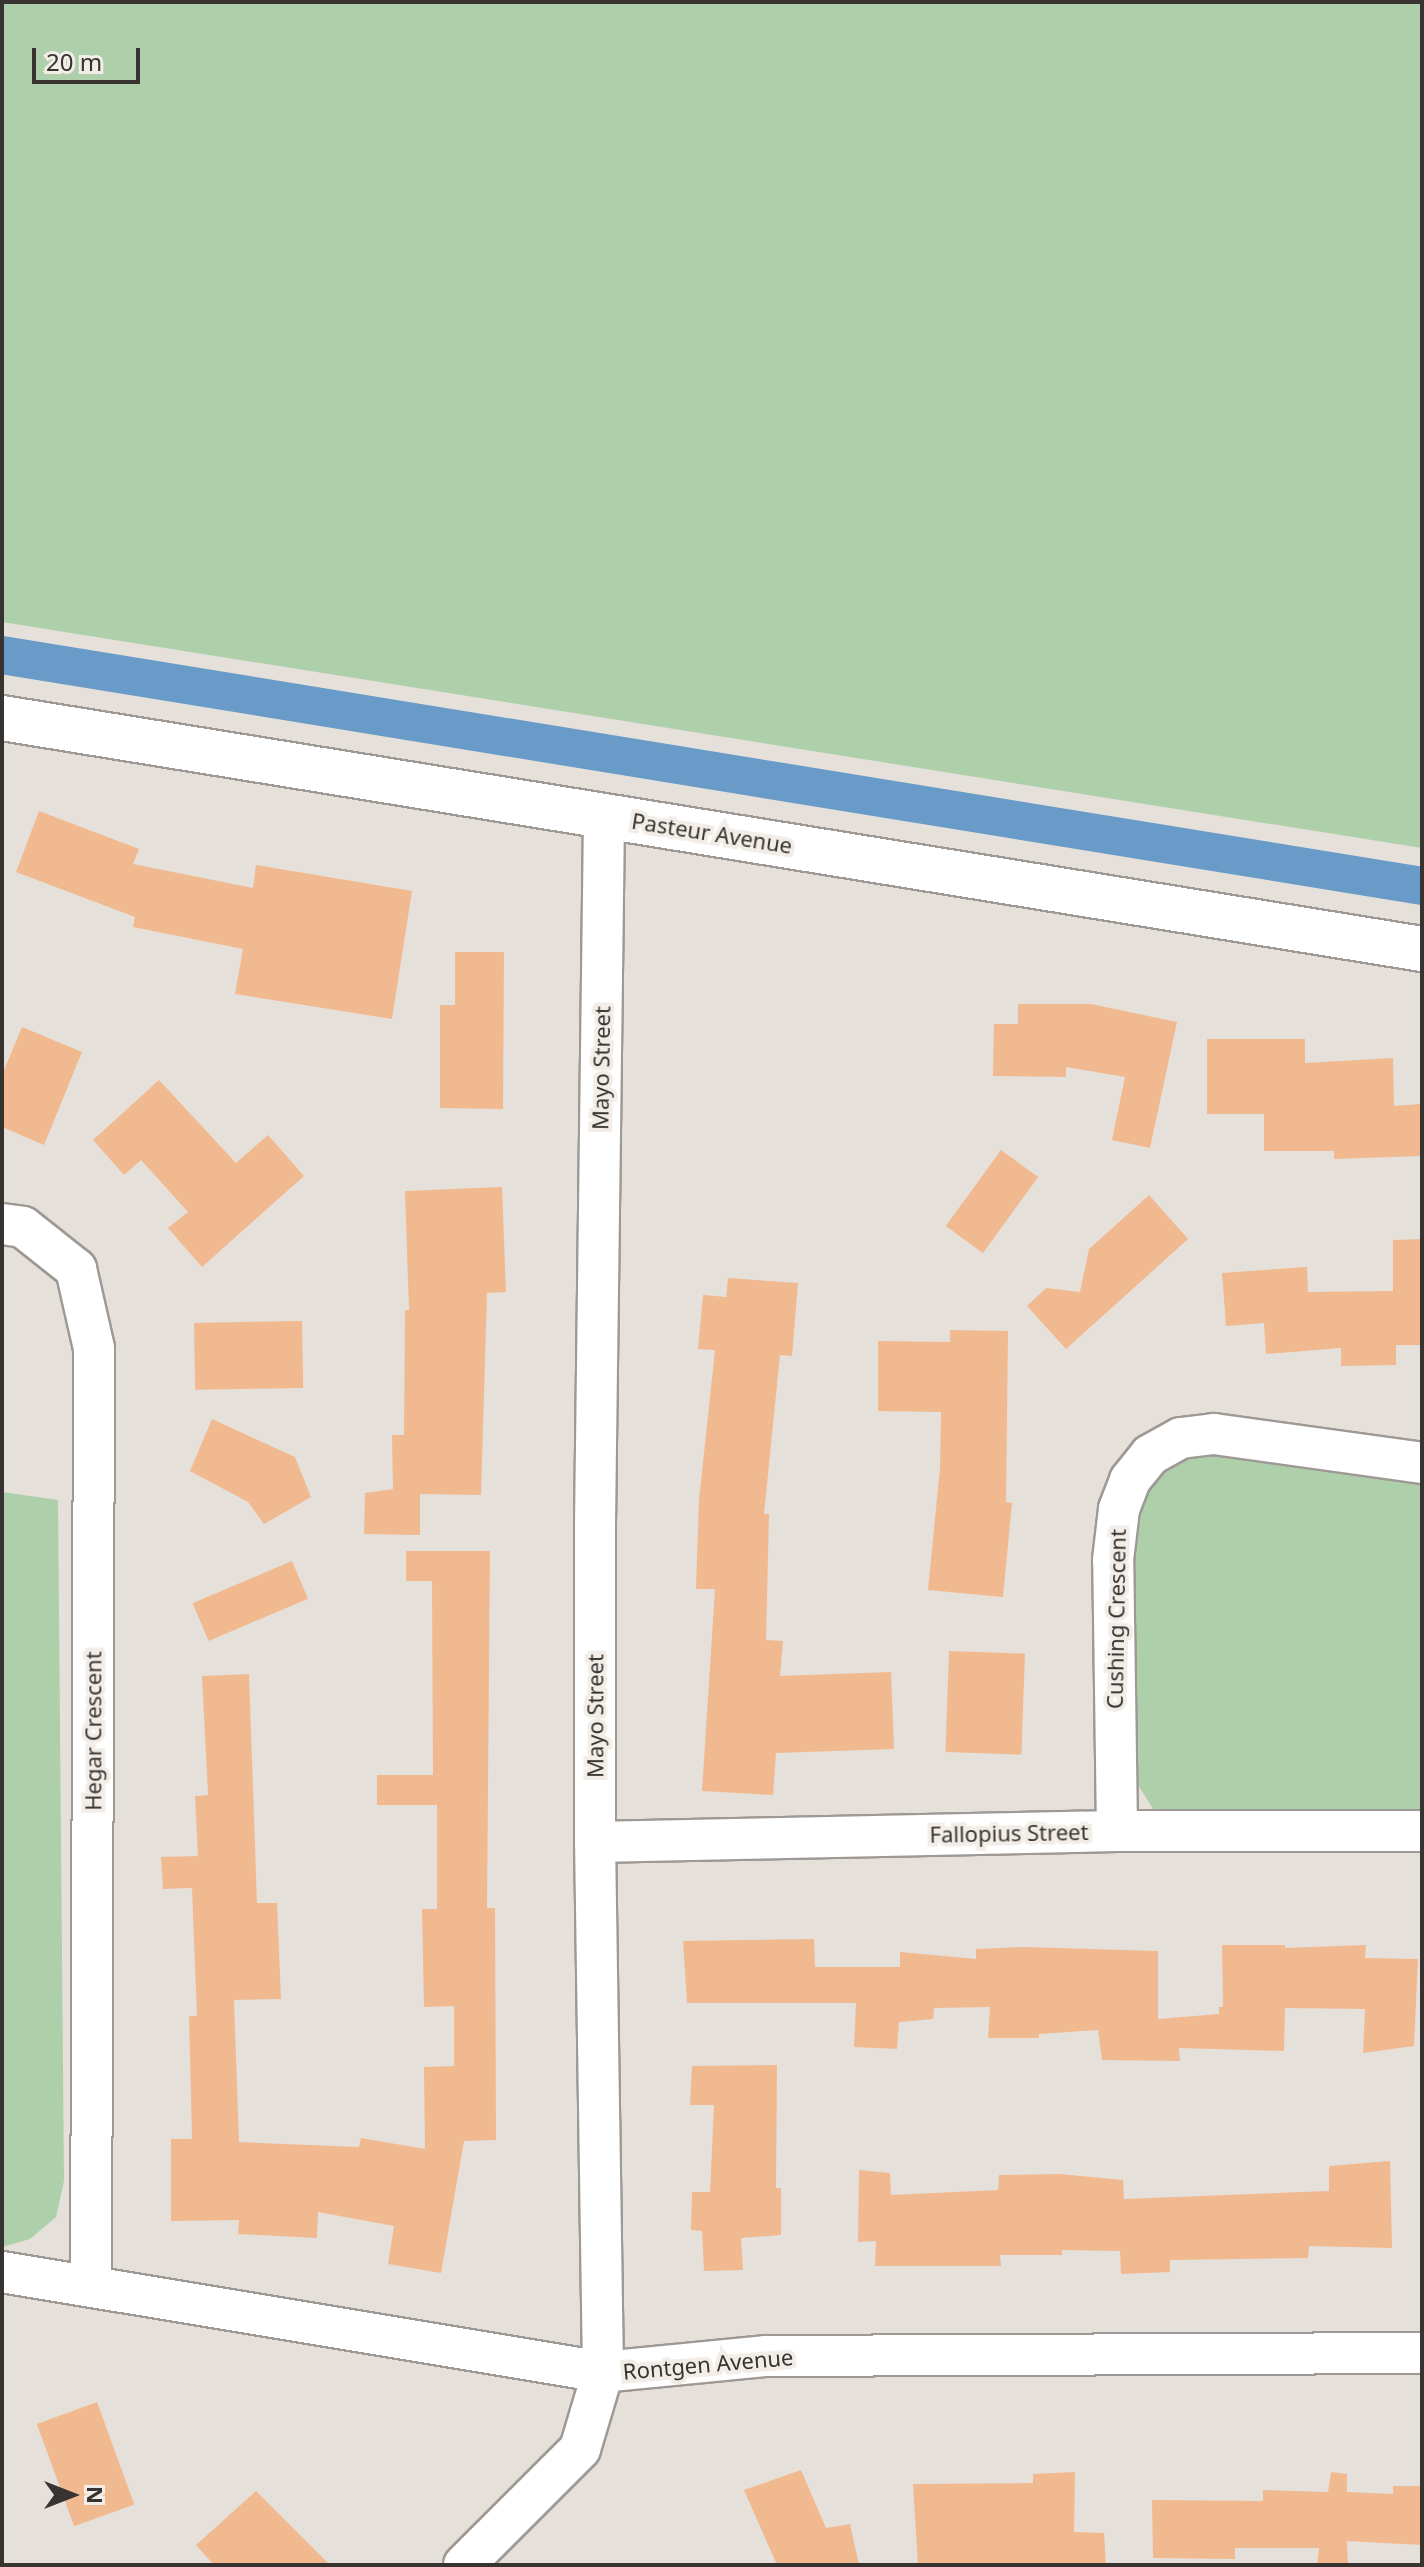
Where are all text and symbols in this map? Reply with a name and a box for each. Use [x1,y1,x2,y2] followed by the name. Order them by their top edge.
[36,32,144,82] scale bar
[46,45,102,78] text: 20 m
[630,807,794,859] street label: Pasteur Avenue
[587,1006,615,1130] street label: Mayo Street
[1101,1529,1131,1709] street label: Cushing Crescent
[80,1651,106,1811] street label: Hegar Crescent
[582,1654,608,1778] street label: Mayo Street
[929,1818,1089,1848] street label: Fallopius Street
[622,2343,794,2385] street label: Rontgen Avenue
[32,2455,112,2535] north arrow
[81,2486,111,2504] text: N

